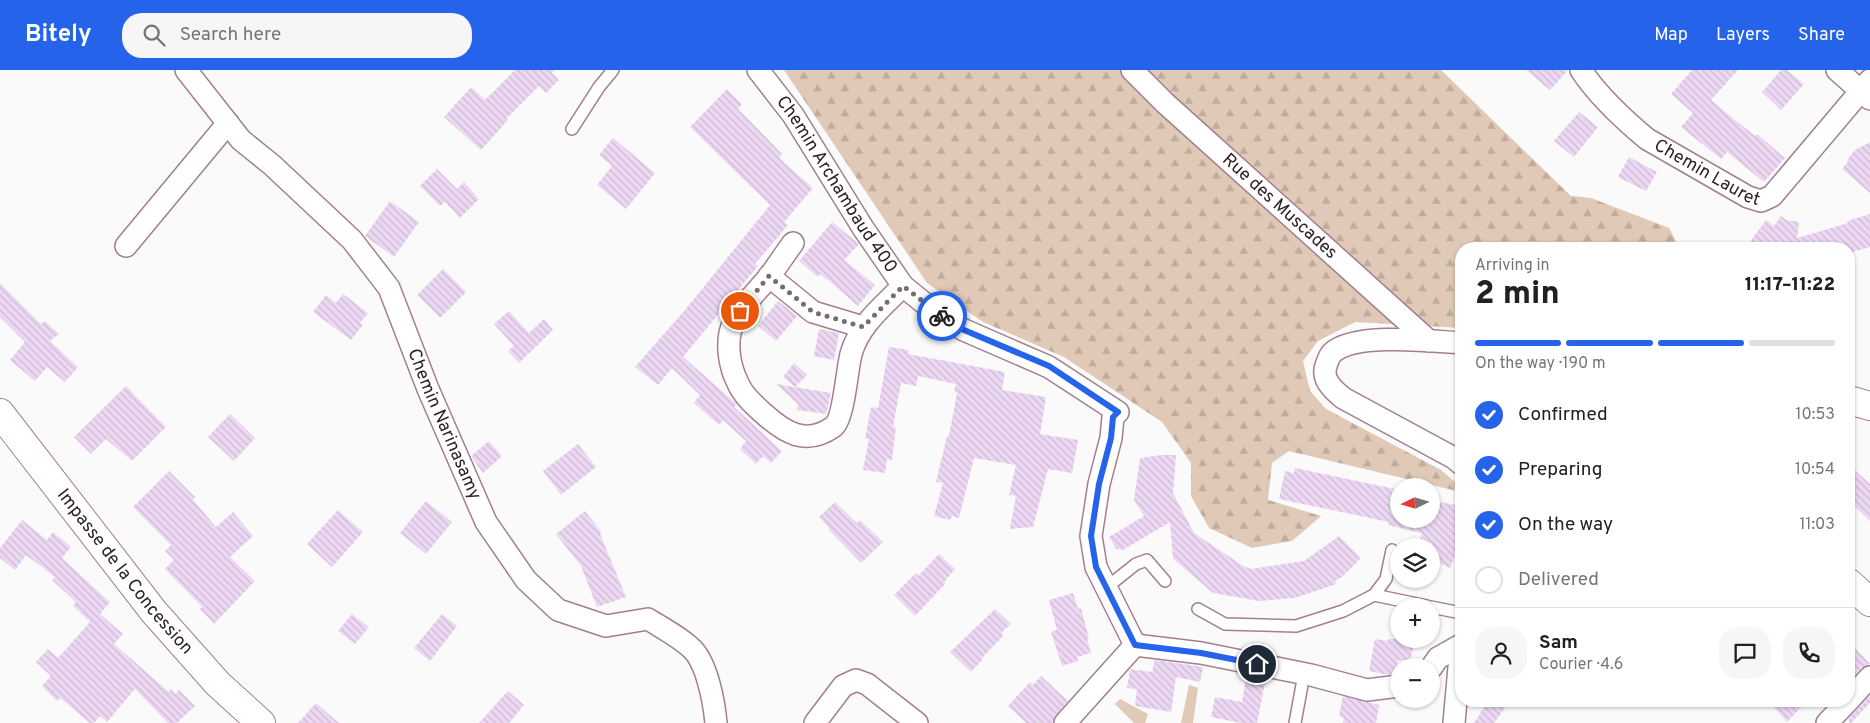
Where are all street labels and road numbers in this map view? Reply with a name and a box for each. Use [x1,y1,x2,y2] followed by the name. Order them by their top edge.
[771,91,902,278] street label: Chemin Archambaud 400
[1650,134,1763,212] street label: Chemin Lauret
[1217,148,1342,264] street label: Rue des Muscades
[402,345,486,503] street label: Chemin Narinasamy
[52,484,198,660] street label: Impasse de la Concession

